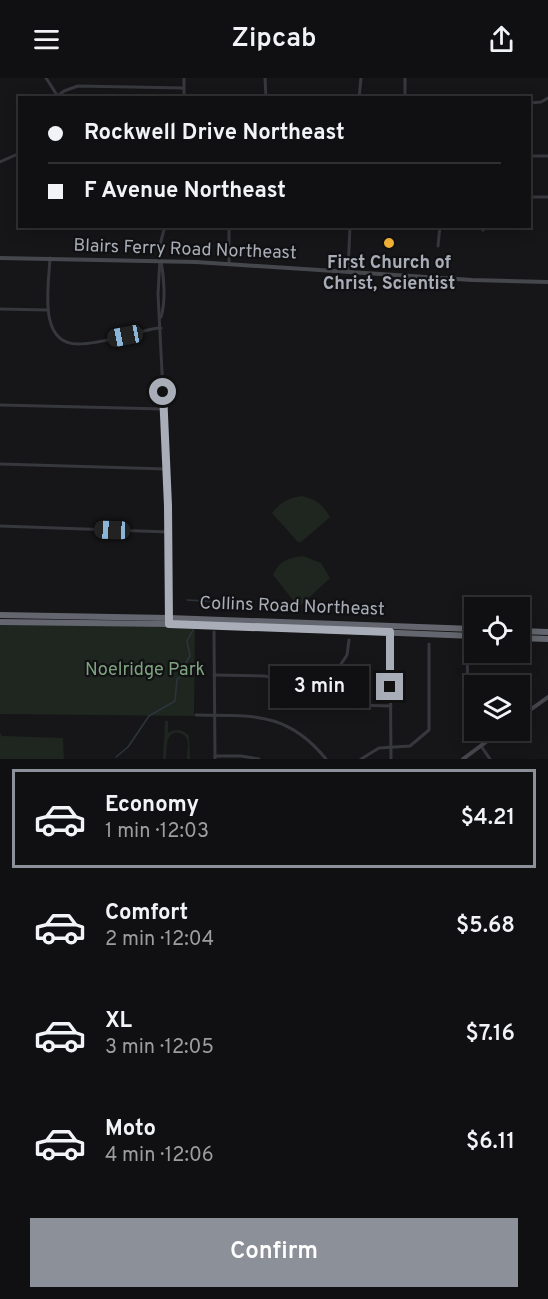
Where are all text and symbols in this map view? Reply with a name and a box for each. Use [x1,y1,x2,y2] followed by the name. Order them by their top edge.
[232,22,316,56] text: Zipcab
[30,23,63,56] icon: menu
[485,23,518,56] icon: share
[84,120,345,147] text: Rockwell Drive Northeast
[84,178,286,205] text: F Avenue Northeast
[73,235,297,265] street label: Blairs Ferry Road Northeast
[382,236,396,250] marker: First Church of Christ, Scientist
[323,252,455,296] place label: First Church of Christ, Scientist
[106,324,144,348] car
[149,378,176,405] route start
[94,520,130,540] car
[199,592,385,622] street label: Collins Road Northeast
[464,597,530,741] map controls
[464,597,530,663] button: locate
[85,659,205,682] park label: Noelridge Park
[270,666,369,708] callout: 3 min
[376,673,403,700] route end
[294,674,345,700] text: 3 min
[464,675,530,741] button: layers
[33,792,87,846] icon: car
[105,792,199,819] text: Economy
[461,805,515,832] text: $4.21
[105,819,209,845] text: 1 min · 12:03
[33,900,87,954] icon: car
[105,900,188,927] text: Comfort
[456,913,515,940] text: $5.68
[105,927,214,953] text: 2 min · 12:04
[33,1008,87,1062] icon: car
[105,1008,132,1035] text: XL
[466,1021,515,1048] text: $7.16
[105,1035,214,1061] text: 3 min · 12:05
[33,1116,87,1170] icon: car
[105,1116,156,1143] text: Moto
[466,1129,515,1156] text: $6.11
[105,1143,214,1169] text: 4 min · 12:06
[30,1218,518,1287] button: Confirm

